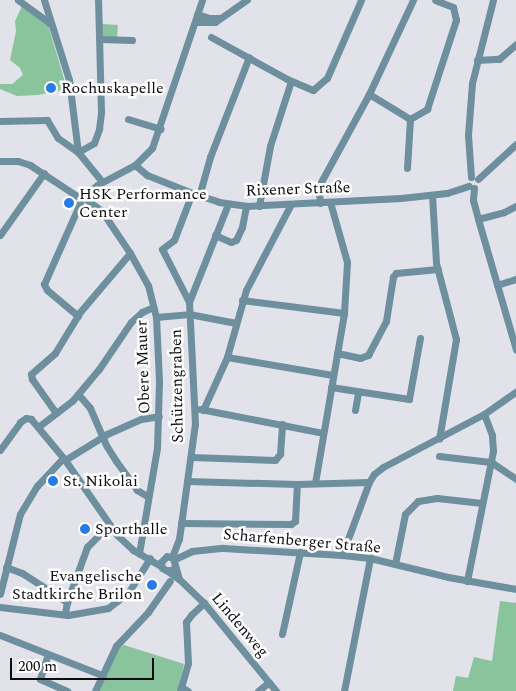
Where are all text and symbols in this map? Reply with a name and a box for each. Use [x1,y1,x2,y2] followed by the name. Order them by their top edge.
[61,78,164,98] place label: Rochuskapelle
[45,82,57,94] marker: Rochuskapelle
[245,178,351,200] street label: Rixener Straße
[79,184,207,222] place label: HSK Performance Center
[63,197,75,209] marker: HSK Performance Center
[132,320,154,414] street label: Obere Mauer
[166,329,188,443] street label: Schützengraben
[63,471,138,491] place label: St. Nikolai
[47,475,59,487] marker: St. Nikolai
[95,519,167,539] place label: Sporthalle
[79,523,91,535] marker: Sporthalle
[222,525,382,557] street label: Scharfenberger Straße
[12,566,142,604] place label: Evangelische Stadtkirche Brilon
[146,579,158,591] marker: Evangelische Stadtkirche Brilon
[207,589,273,661] street label: Lindenweg
[12,648,156,680] scale bar
[18,655,57,678] text: 200 m

